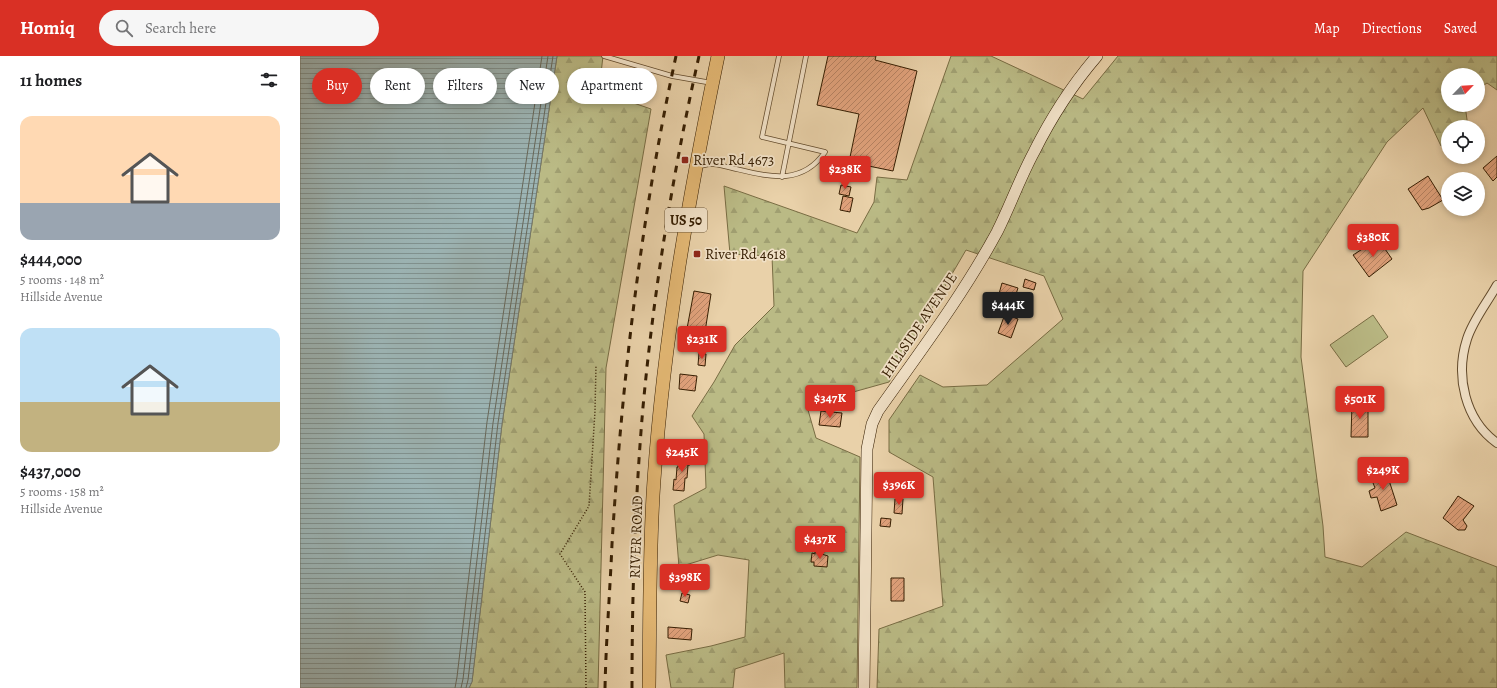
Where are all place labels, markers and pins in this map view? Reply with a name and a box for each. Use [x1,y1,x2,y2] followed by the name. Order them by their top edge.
[693,150,774,170] place label: River Rd 4673
[680,155,690,165] marker: River Rd 4673
[817,156,873,190] pin: $238K
[1345,224,1401,258] pin: $380K
[705,244,786,264] place label: River Rd 4618
[692,249,702,259] marker: River Rd 4618
[980,292,1036,326] pin: $444K
[674,326,730,360] pin: $231K
[802,385,858,419] pin: $347K
[1332,386,1388,420] pin: $501K
[654,439,710,473] pin: $245K
[1355,457,1411,491] pin: $249K
[871,472,927,506] pin: $396K
[792,526,848,560] pin: $437K
[657,564,713,598] pin: $398K

